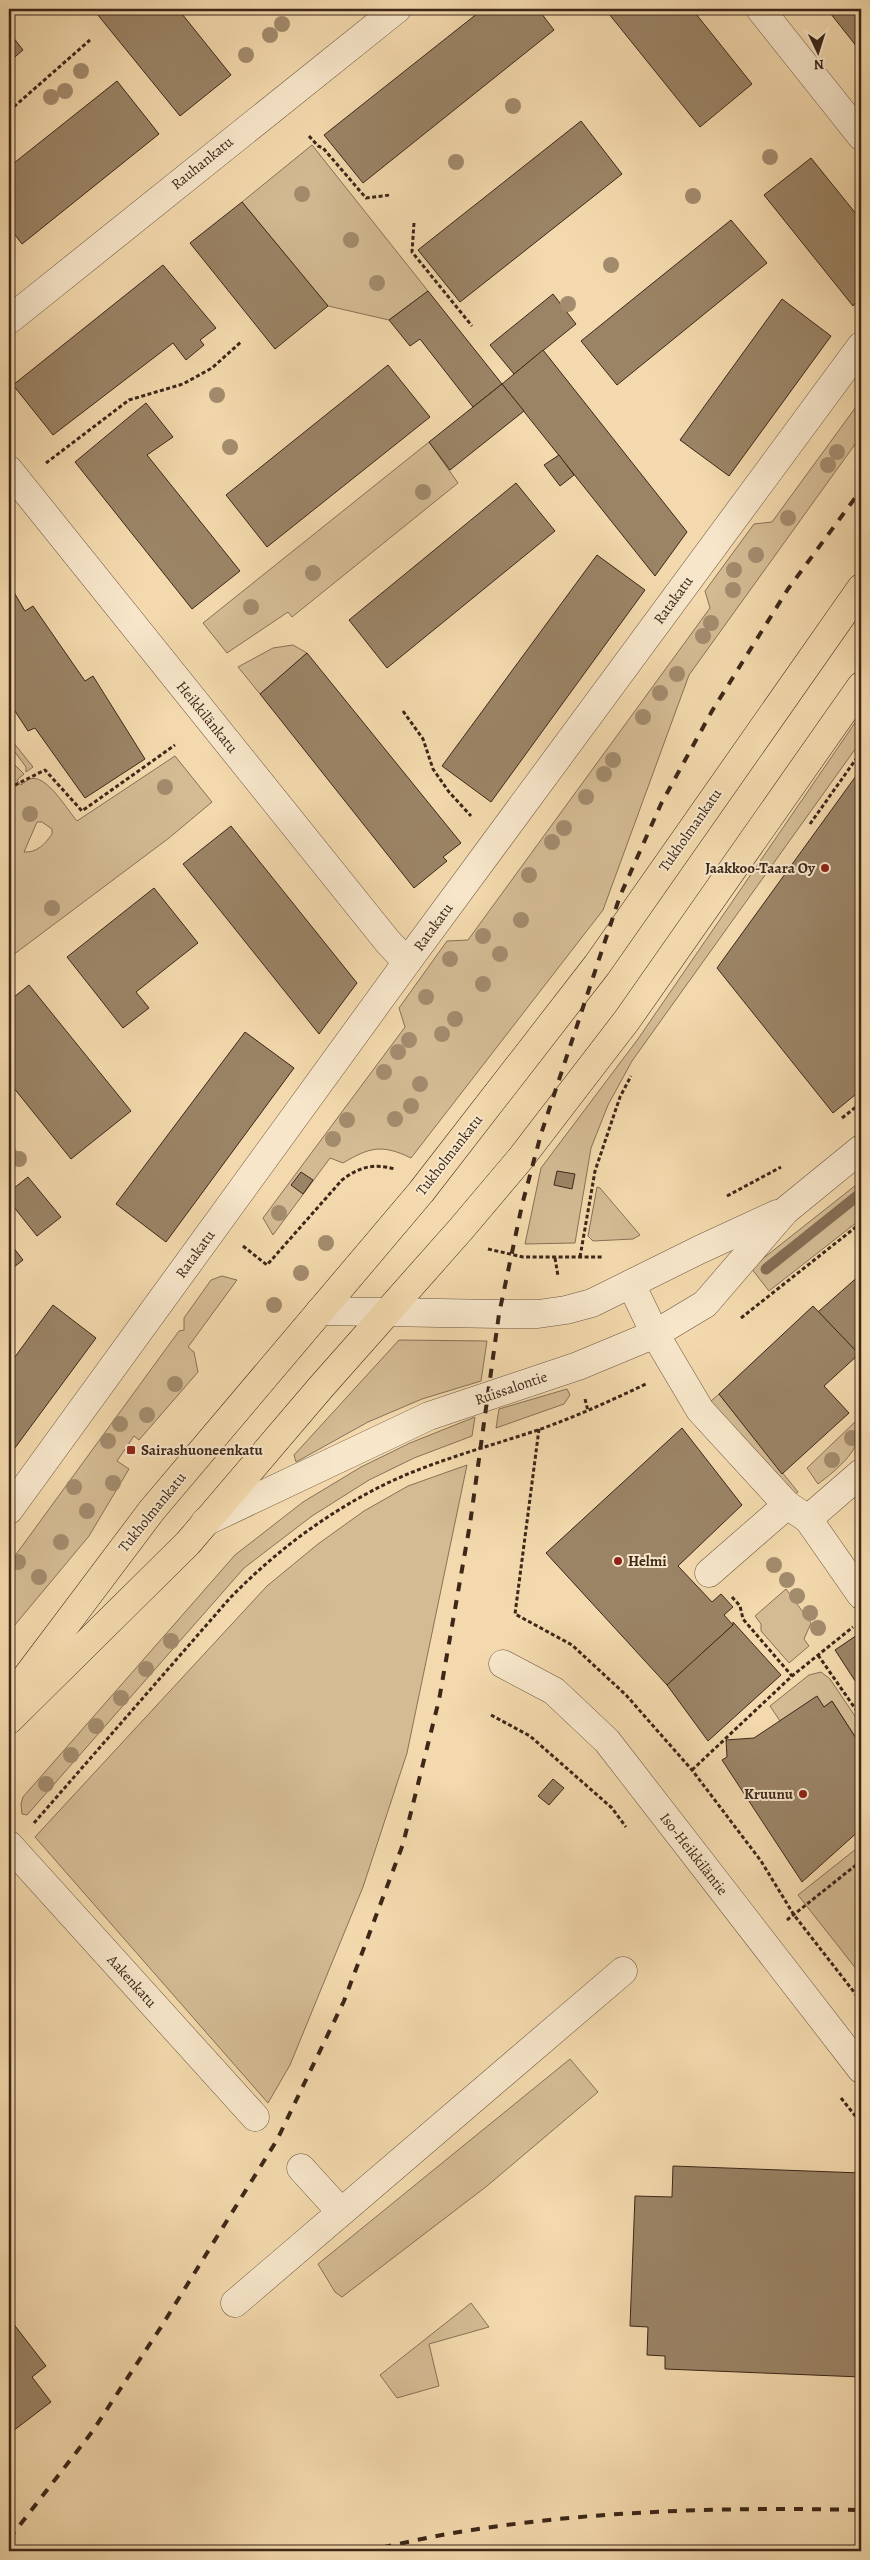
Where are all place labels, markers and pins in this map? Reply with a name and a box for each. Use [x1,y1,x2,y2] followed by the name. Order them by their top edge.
[705,858,816,878] place label: Jaakkoo-Taara Oy
[819,862,831,874] marker: Jaakkoo-Taara Oy
[141,1440,263,1460] place label: Sairashuoneenkatu
[125,1444,137,1456] marker: Sairashuoneenkatu
[628,1551,667,1571] place label: Helmi
[612,1555,624,1567] marker: Helmi
[744,1784,794,1804] place label: Kruunu
[797,1788,809,1800] marker: Kruunu

